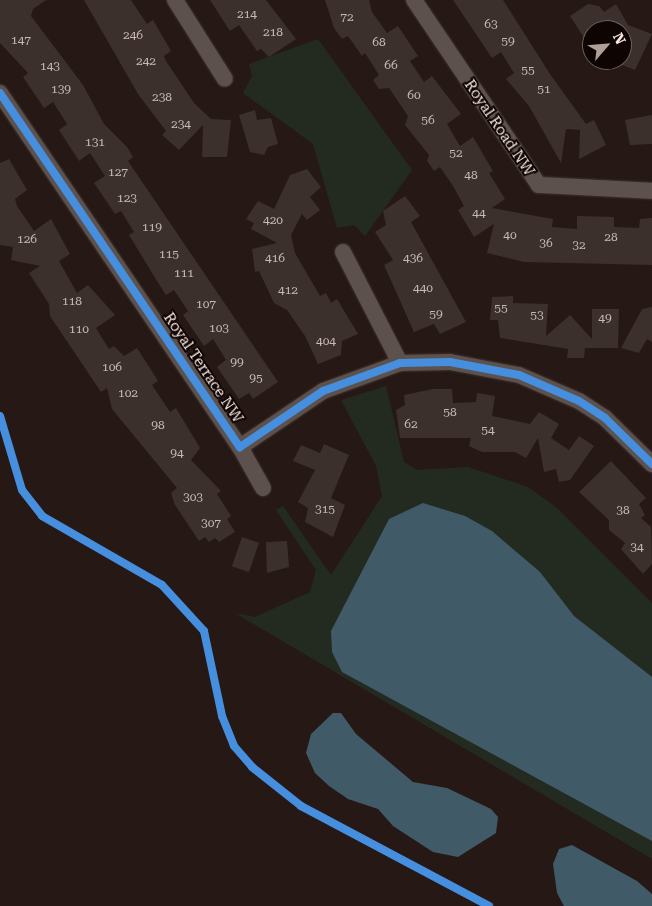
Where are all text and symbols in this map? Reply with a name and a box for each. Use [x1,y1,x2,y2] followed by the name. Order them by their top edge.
[237,8,257,22] house number: 214
[340,11,354,25] house number: 72
[484,18,498,32] house number: 63
[582,20,632,70] north arrow
[263,26,283,40] house number: 218
[123,29,143,43] house number: 246
[610,30,629,47] text: N
[11,34,31,48] house number: 147
[501,35,515,49] house number: 59
[372,36,386,50] house number: 68
[136,55,156,69] house number: 242
[384,59,398,73] house number: 66
[40,60,60,74] house number: 143
[521,64,535,78] house number: 55
[460,77,538,179] street label: Royal Road NW
[51,83,71,97] house number: 139
[537,83,551,97] house number: 51
[407,89,421,103] house number: 60
[152,91,172,105] house number: 238
[421,114,435,128] house number: 56
[171,118,191,132] house number: 234
[85,136,105,150] house number: 131
[449,147,463,161] house number: 52
[108,166,128,180] house number: 127
[464,169,478,183] house number: 48
[117,192,137,206] house number: 123
[472,207,486,221] house number: 44
[263,214,283,228] house number: 420
[142,221,162,235] house number: 119
[503,229,517,243] house number: 40
[604,231,618,245] house number: 28
[17,233,37,247] house number: 126
[539,237,553,251] house number: 36
[572,239,586,253] house number: 32
[159,248,179,262] house number: 115
[265,252,285,266] house number: 416
[403,252,423,266] house number: 436
[174,267,194,281] house number: 111
[413,282,433,296] house number: 440
[278,284,298,298] house number: 412
[62,295,82,309] house number: 118
[196,298,216,312] house number: 107
[494,302,508,316] house number: 55
[429,308,443,322] house number: 59
[159,309,247,427] street label: Royal Terrace NW
[530,309,544,323] house number: 53
[598,312,612,326] house number: 49
[209,322,229,336] house number: 103
[69,323,89,337] house number: 110
[316,335,336,349] house number: 404
[230,356,244,370] house number: 99
[102,361,122,375] house number: 106
[249,372,263,386] house number: 95
[118,387,138,401] house number: 102
[443,406,457,420] house number: 58
[404,418,418,432] house number: 62
[151,419,165,433] house number: 98
[481,424,495,438] house number: 54
[170,447,184,461] house number: 94
[183,491,203,505] house number: 303
[315,503,335,517] house number: 315
[616,504,630,518] house number: 38
[201,517,221,531] house number: 307
[630,541,644,555] house number: 34

